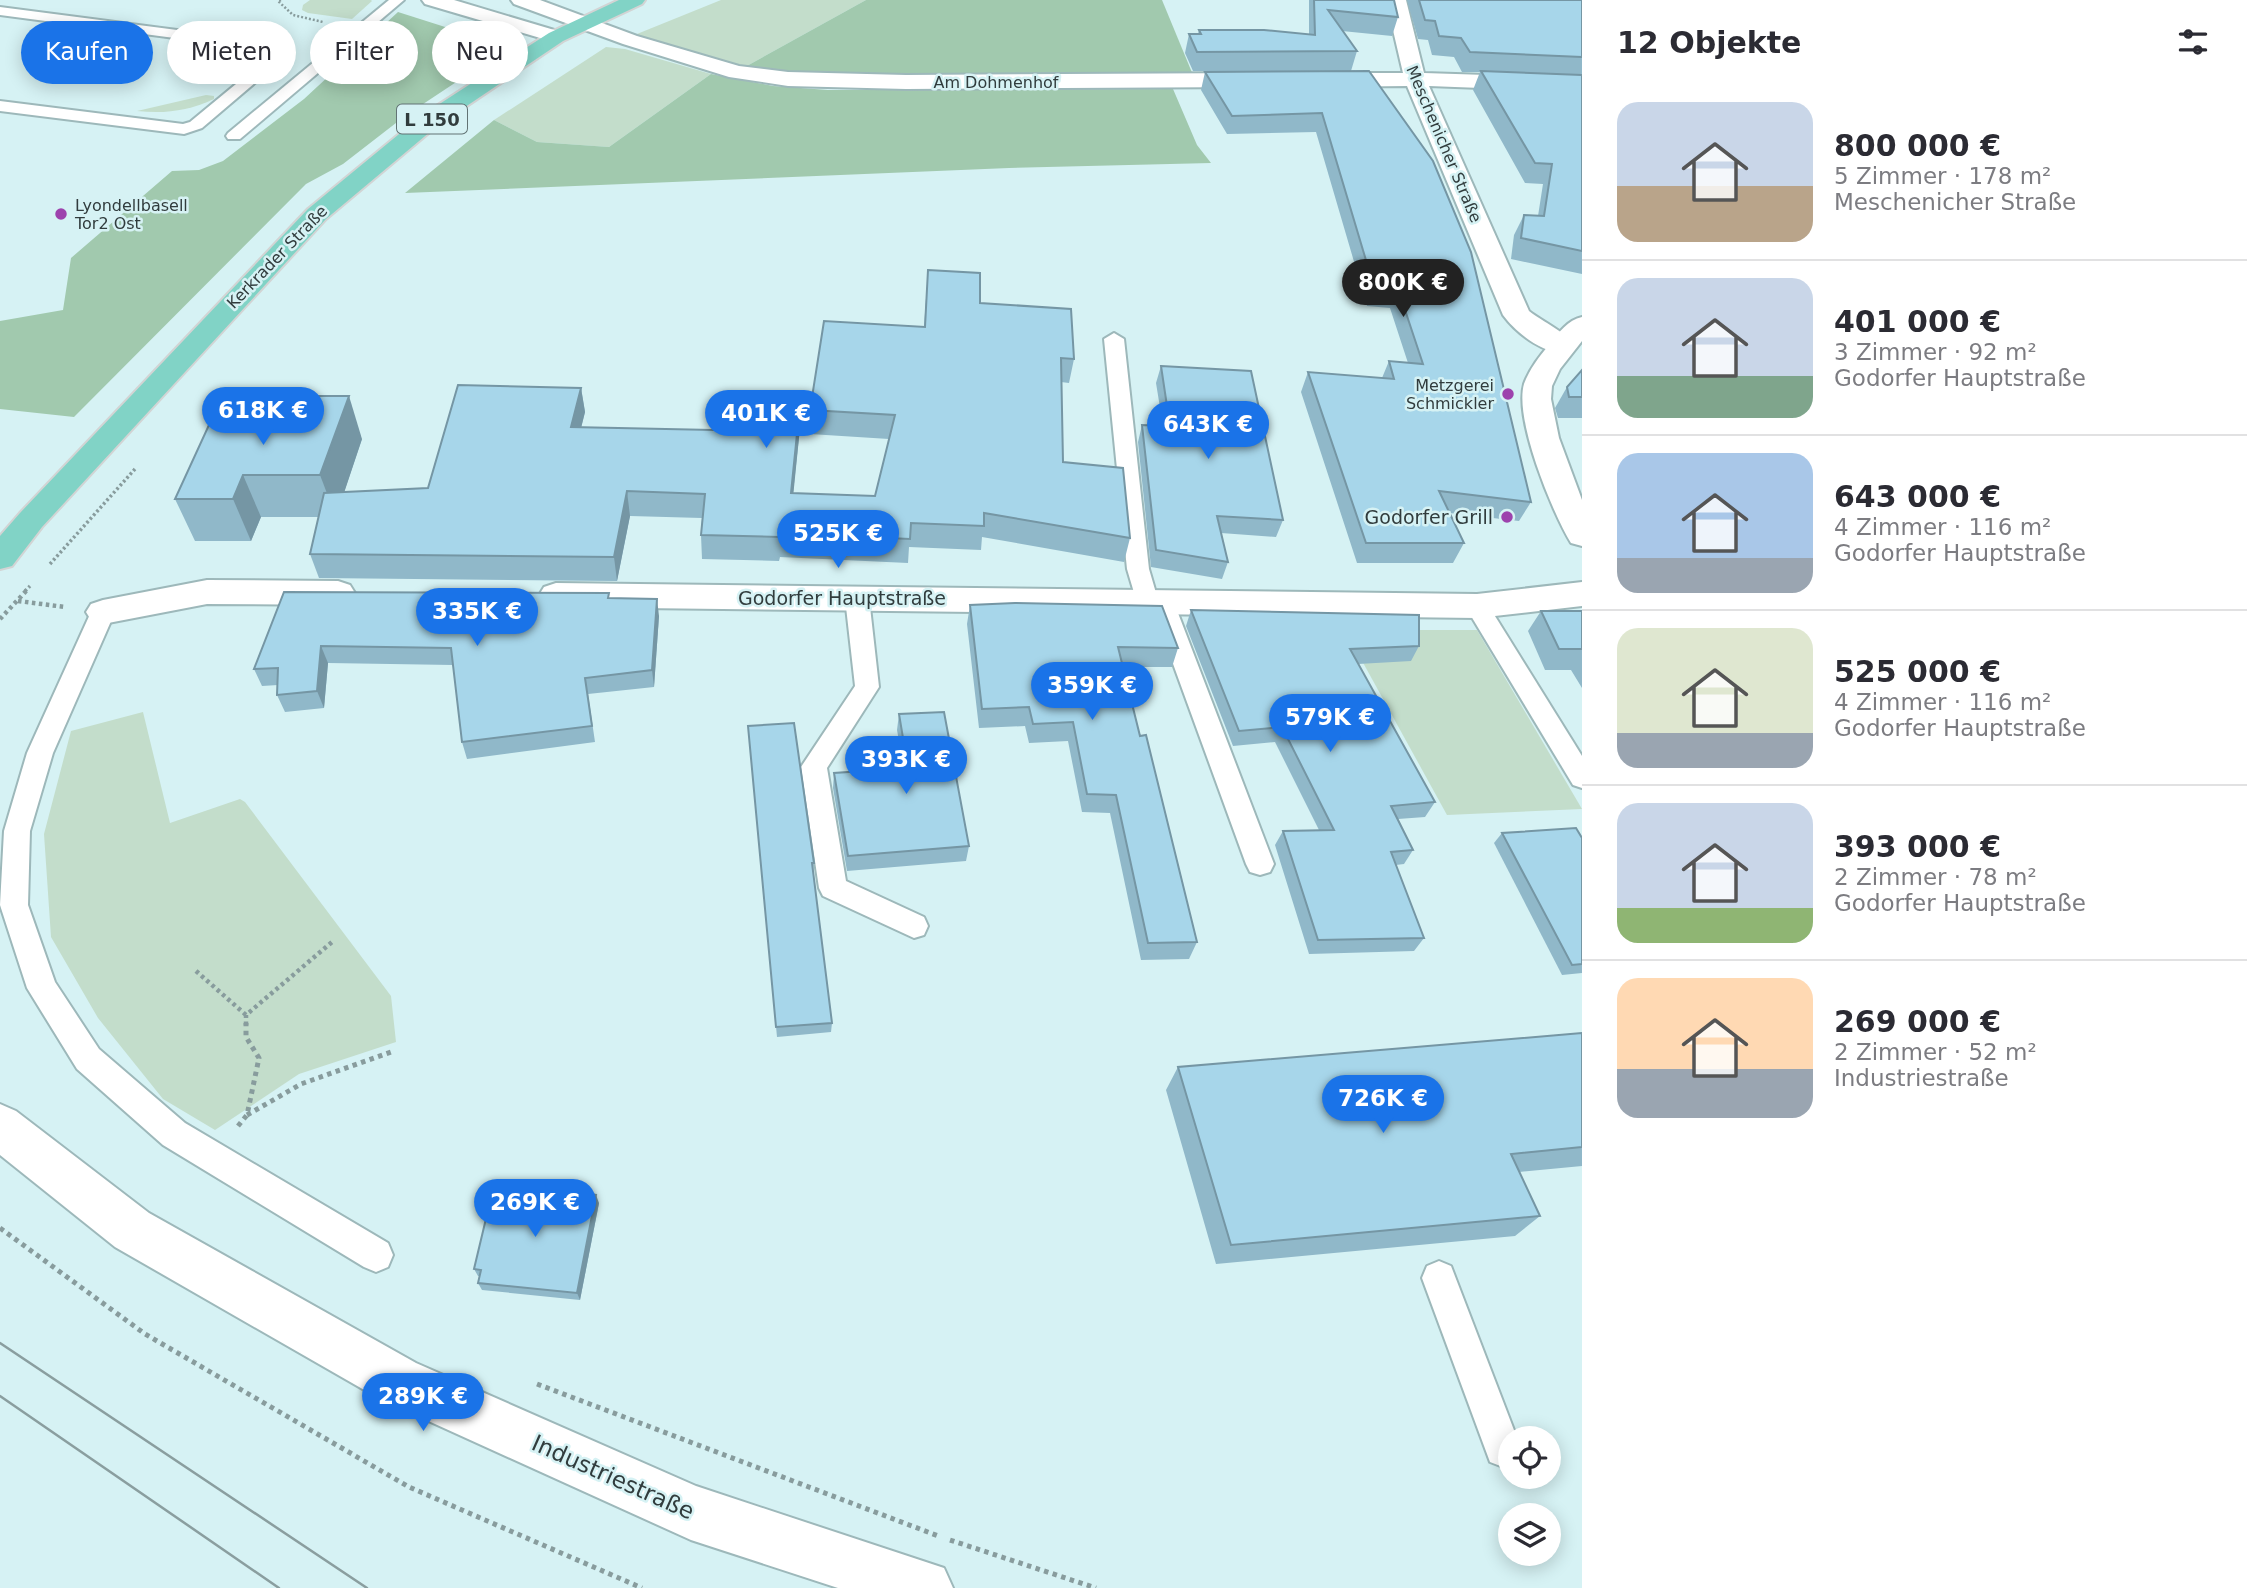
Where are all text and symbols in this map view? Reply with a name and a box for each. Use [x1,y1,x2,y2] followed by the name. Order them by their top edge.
[21,21,153,84] chip: Kaufen
[167,21,296,84] chip: Mieten
[310,21,418,84] chip: Filter
[432,21,528,84] chip: Neu
[2174,23,2212,61] icon: filters
[1617,25,1801,60] text: 12 Objekte
[1402,63,1486,225] street label: Meschenicher Straße
[934,73,1059,92] street label: Am Dohmenhof
[397,104,467,134] road number: L 150
[1834,128,2001,163] text: 800 000 €
[1673,130,1757,214] icon: home
[1834,163,2051,189] text: 5 Zimmer · 178 m²
[1834,189,2076,215] text: Meschenicher Straße
[74,196,188,233] place label: Lyondellbasell Tor2 Ost
[223,201,331,313] street label: Kerkrader Straße
[53,206,69,222] marker: Lyondellbasell Tor2 Ost
[1346,260,1460,319] pin: 800K €
[1358,269,1448,295] text: 800K €
[1834,304,2001,339] text: 401 000 €
[1673,306,1757,390] icon: home
[1834,339,2037,365] text: 3 Zimmer · 92 m²
[1834,365,2086,391] text: Godorfer Hauptstraße
[1406,376,1494,413] place label: Metzgerei Schmickler
[1500,386,1516,402] marker: Metzgerei Schmickler
[206,388,320,447] pin: 618K €
[709,391,823,450] pin: 401K €
[218,397,308,423] text: 618K €
[721,400,811,426] text: 401K €
[1151,402,1265,461] pin: 643K €
[1163,411,1253,437] text: 643K €
[1834,479,2001,514] text: 643 000 €
[1673,481,1757,565] icon: home
[1365,506,1493,528] place label: Godorfer Grill
[1499,509,1515,525] marker: Godorfer Grill
[781,510,895,570] pin: 525K €
[1834,514,2051,540] text: 4 Zimmer · 116 m²
[793,520,883,546] text: 525K €
[1834,540,2086,566] text: Godorfer Hauptstraße
[738,587,946,609] street label: Godorfer Hauptstraße
[420,588,534,648] pin: 335K €
[432,598,522,624] text: 335K €
[1834,654,2001,689] text: 525 000 €
[1673,656,1757,740] icon: home
[1035,662,1149,722] pin: 359K €
[1047,672,1137,698] text: 359K €
[1834,689,2051,715] text: 4 Zimmer · 116 m²
[1273,694,1387,754] pin: 579K €
[1285,704,1375,730] text: 579K €
[1834,715,2086,741] text: Godorfer Hauptstraße
[849,736,963,796] pin: 393K €
[861,746,951,772] text: 393K €
[1834,829,2001,864] text: 393 000 €
[1673,831,1757,915] icon: home
[1834,864,2037,890] text: 2 Zimmer · 78 m²
[1834,890,2086,916] text: Godorfer Hauptstraße
[1834,1004,2001,1039] text: 269 000 €
[1673,1006,1757,1090] icon: home
[1834,1039,2037,1065] text: 2 Zimmer · 52 m²
[1834,1065,2009,1091] text: Industriestraße
[1326,1076,1440,1135] pin: 726K €
[1338,1085,1428,1111] text: 726K €
[478,1180,592,1239] pin: 269K €
[490,1189,580,1215] text: 269K €
[366,1374,480,1433] pin: 289K €
[378,1383,468,1409] text: 289K €
[1498,1426,1561,1566] map controls
[1498,1426,1561,1489] button: locate
[528,1430,698,1524] street label: Industriestraße
[1498,1503,1561,1566] button: layers

